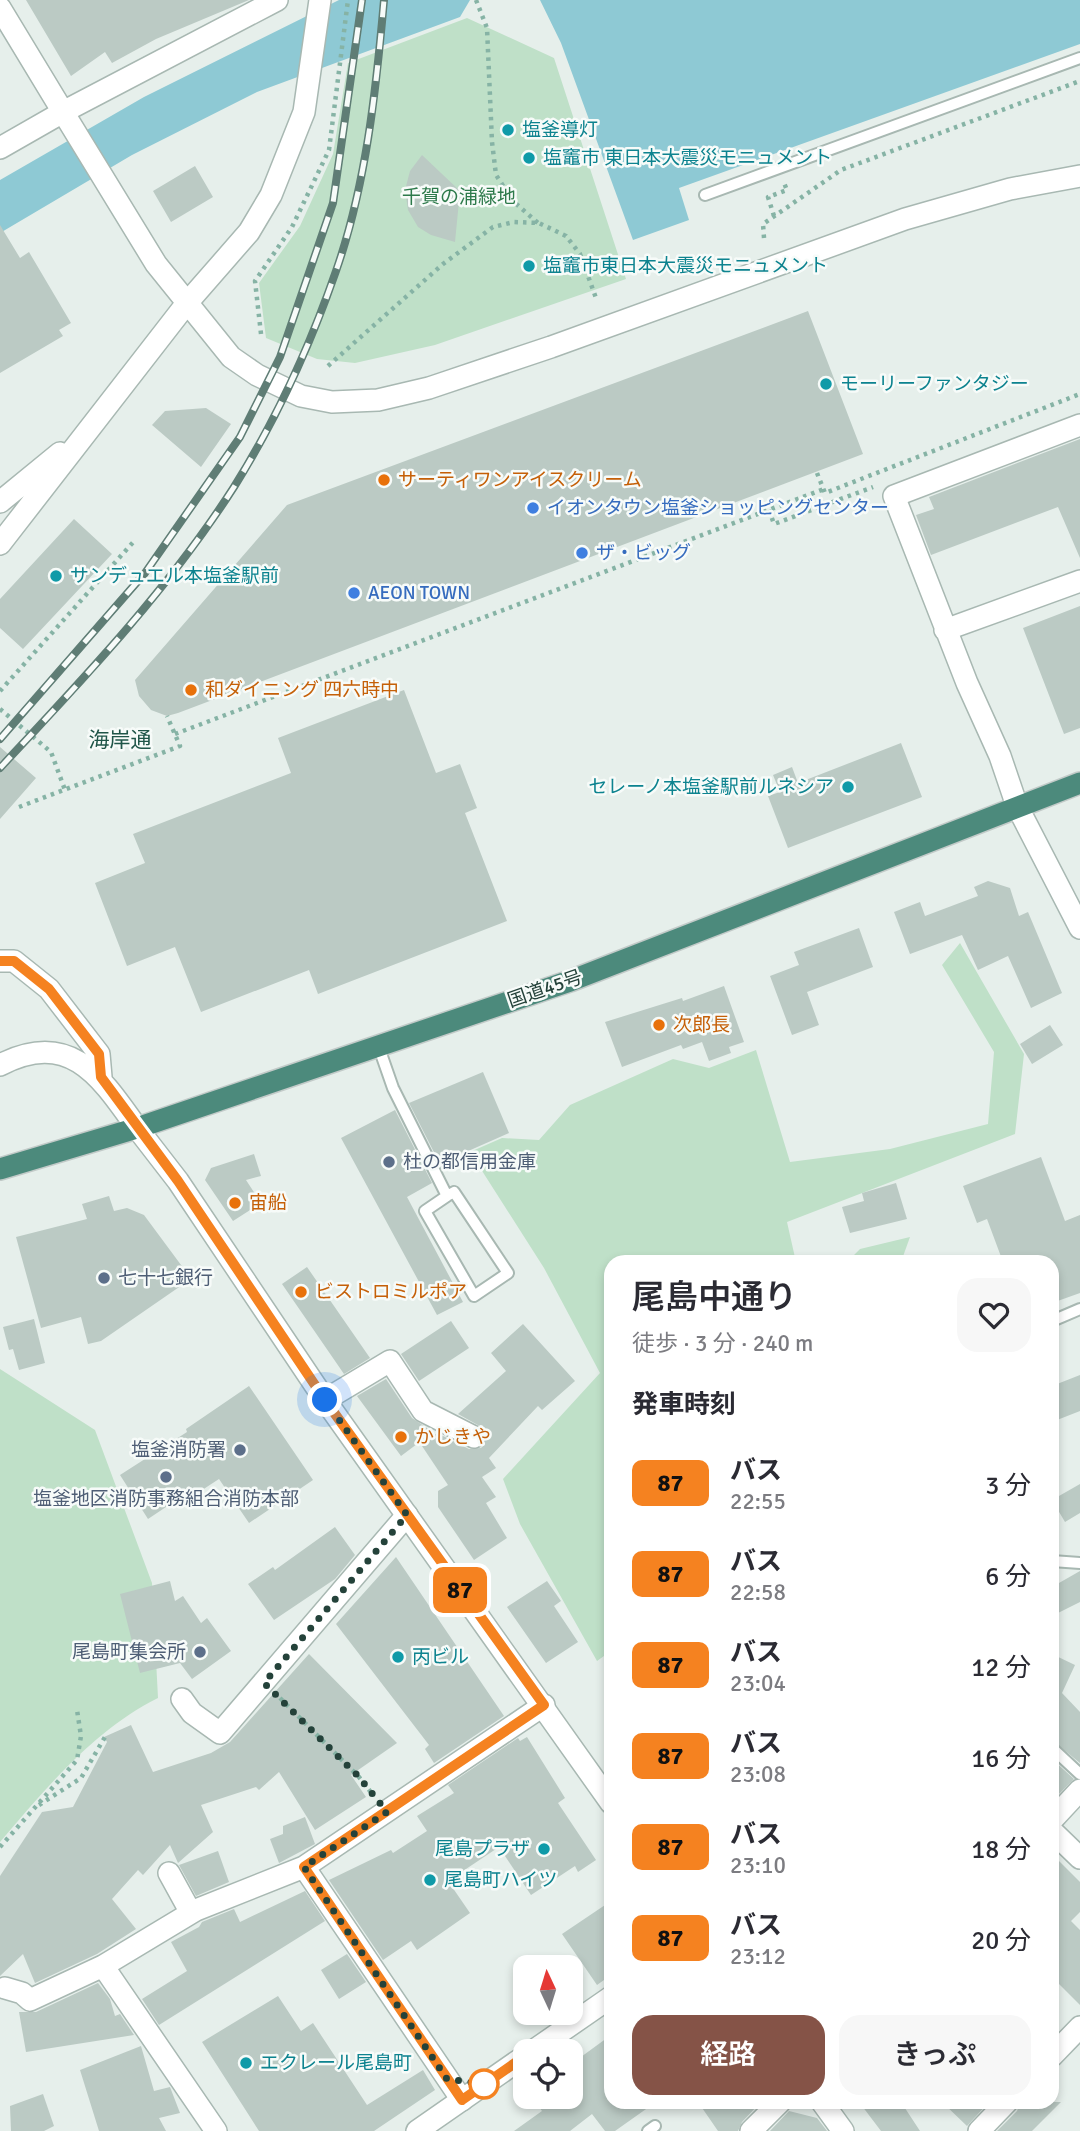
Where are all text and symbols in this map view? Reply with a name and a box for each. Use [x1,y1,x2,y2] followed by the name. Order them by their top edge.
[522,118,598,142] place label: 塩釜導灯
[500,122,516,138] marker: 塩釜導灯
[543,146,832,170] place label: 塩竈市 東日本大震災モニュメント
[521,150,537,166] marker: 塩竈市 東日本大震災モニュメント
[402,185,516,209] park label: 千賀の浦緑地
[543,254,828,278] place label: 塩竈市東日本大震災モニュメント
[521,258,537,274] marker: 塩竈市東日本大震災モニュメント
[840,372,1029,396] place label: モーリーファンタジー
[818,376,834,392] marker: モーリーファンタジー
[398,468,642,492] place label: サーティワンアイスクリーム
[376,472,392,488] marker: サーティワンアイスクリーム
[547,496,889,520] place label: イオンタウン塩釜ショッピングセンター
[525,500,541,516] marker: イオンタウン塩釜ショッピングセンター
[596,541,691,565] place label: ザ・ビッグ
[574,545,590,561] marker: ザ・ビッグ
[70,564,279,588] place label: サンデュエル本塩釜駅前
[48,568,64,584] marker: サンデュエル本塩釜駅前
[368,581,470,605] place label: AEON TOWN
[346,585,362,601] marker: AEON TOWN
[205,678,399,702] place label: 和ダイニング 四六時中
[183,682,199,698] marker: 和ダイニング 四六時中
[89,727,152,753] district label: 海岸通
[588,775,834,799] place label: セレーノ本塩釜駅前ルネシア
[840,779,856,795] marker: セレーノ本塩釜駅前ルネシア
[504,965,586,1013] street label: 国道45号
[673,1013,730,1037] place label: 次郎長
[651,1017,667,1033] marker: 次郎長
[403,1150,536,1174] place label: 杜の都信用金庫
[381,1154,397,1170] marker: 杜の都信用金庫
[249,1191,287,1215] place label: 宙船
[227,1195,243,1211] marker: 宙船
[118,1266,213,1290] place label: 七十七銀行
[96,1270,112,1286] marker: 七十七銀行
[632,1277,797,1318] text: 尾島中通り
[957,1278,1031,1352] button: heart
[315,1280,467,1304] place label: ビストロミルポア
[293,1284,309,1300] marker: ビストロミルポア
[632,1329,813,1358] text: 徒歩 · 3 分 · 240 m
[307,1382,342,1417] your location
[632,1389,736,1421] text: 発車時刻
[415,1425,491,1449] place label: かじきや
[393,1429,409,1445] marker: かじきや
[131,1438,226,1462] place label: 塩釜消防署
[232,1442,248,1458] marker: 塩釜消防署
[730,1455,782,1487] text: バス
[658,1468,683,1498] text: 87
[158,1469,174,1485] marker: 塩釜地区消防事務組合消防本部
[985,1470,1031,1502] text: 3 分
[33,1487,299,1511] place label: 塩釜地区消防事務組合消防本部
[730,1487,786,1516] text: 22:55
[730,1546,782,1578] text: バス
[658,1559,683,1589] text: 87
[985,1561,1031,1593] text: 6 分
[428,1567,491,1613] line badge: 87
[447,1575,473,1605] text: 87
[730,1578,786,1607] text: 22:58
[730,1637,782,1669] text: バス
[72,1640,186,1664] place label: 尾島町集会所
[192,1644,208,1660] marker: 尾島町集会所
[412,1645,469,1669] place label: 丙ビル
[390,1649,406,1665] marker: 丙ビル
[658,1650,683,1680] text: 87
[971,1652,1031,1684] text: 12 分
[730,1669,786,1698] text: 23:04
[730,1728,782,1760] text: バス
[658,1741,683,1771] text: 87
[971,1743,1031,1775] text: 16 分
[730,1760,786,1789] text: 23:08
[730,1819,782,1851] text: バス
[658,1832,683,1862] text: 87
[971,1834,1031,1866] text: 18 分
[435,1837,530,1861] place label: 尾島プラザ
[536,1841,552,1857] marker: 尾島プラザ
[730,1851,786,1880] text: 23:10
[444,1868,558,1892] place label: 尾島町ハイツ
[422,1872,438,1888] marker: 尾島町ハイツ
[730,1910,782,1942] text: バス
[658,1923,683,1953] text: 87
[971,1925,1031,1957] text: 20 分
[730,1942,786,1971] text: 23:12
[513,1955,583,2025] north arrow
[513,1955,583,2109] map controls
[632,2015,825,2095] button: 経路
[839,2015,1031,2095] button: きっぷ
[513,2039,583,2109] button: locate
[260,2051,412,2075] place label: エクレール尾島町
[238,2055,254,2071] marker: エクレール尾島町
[469,2069,499,2099] unlabelled marker

